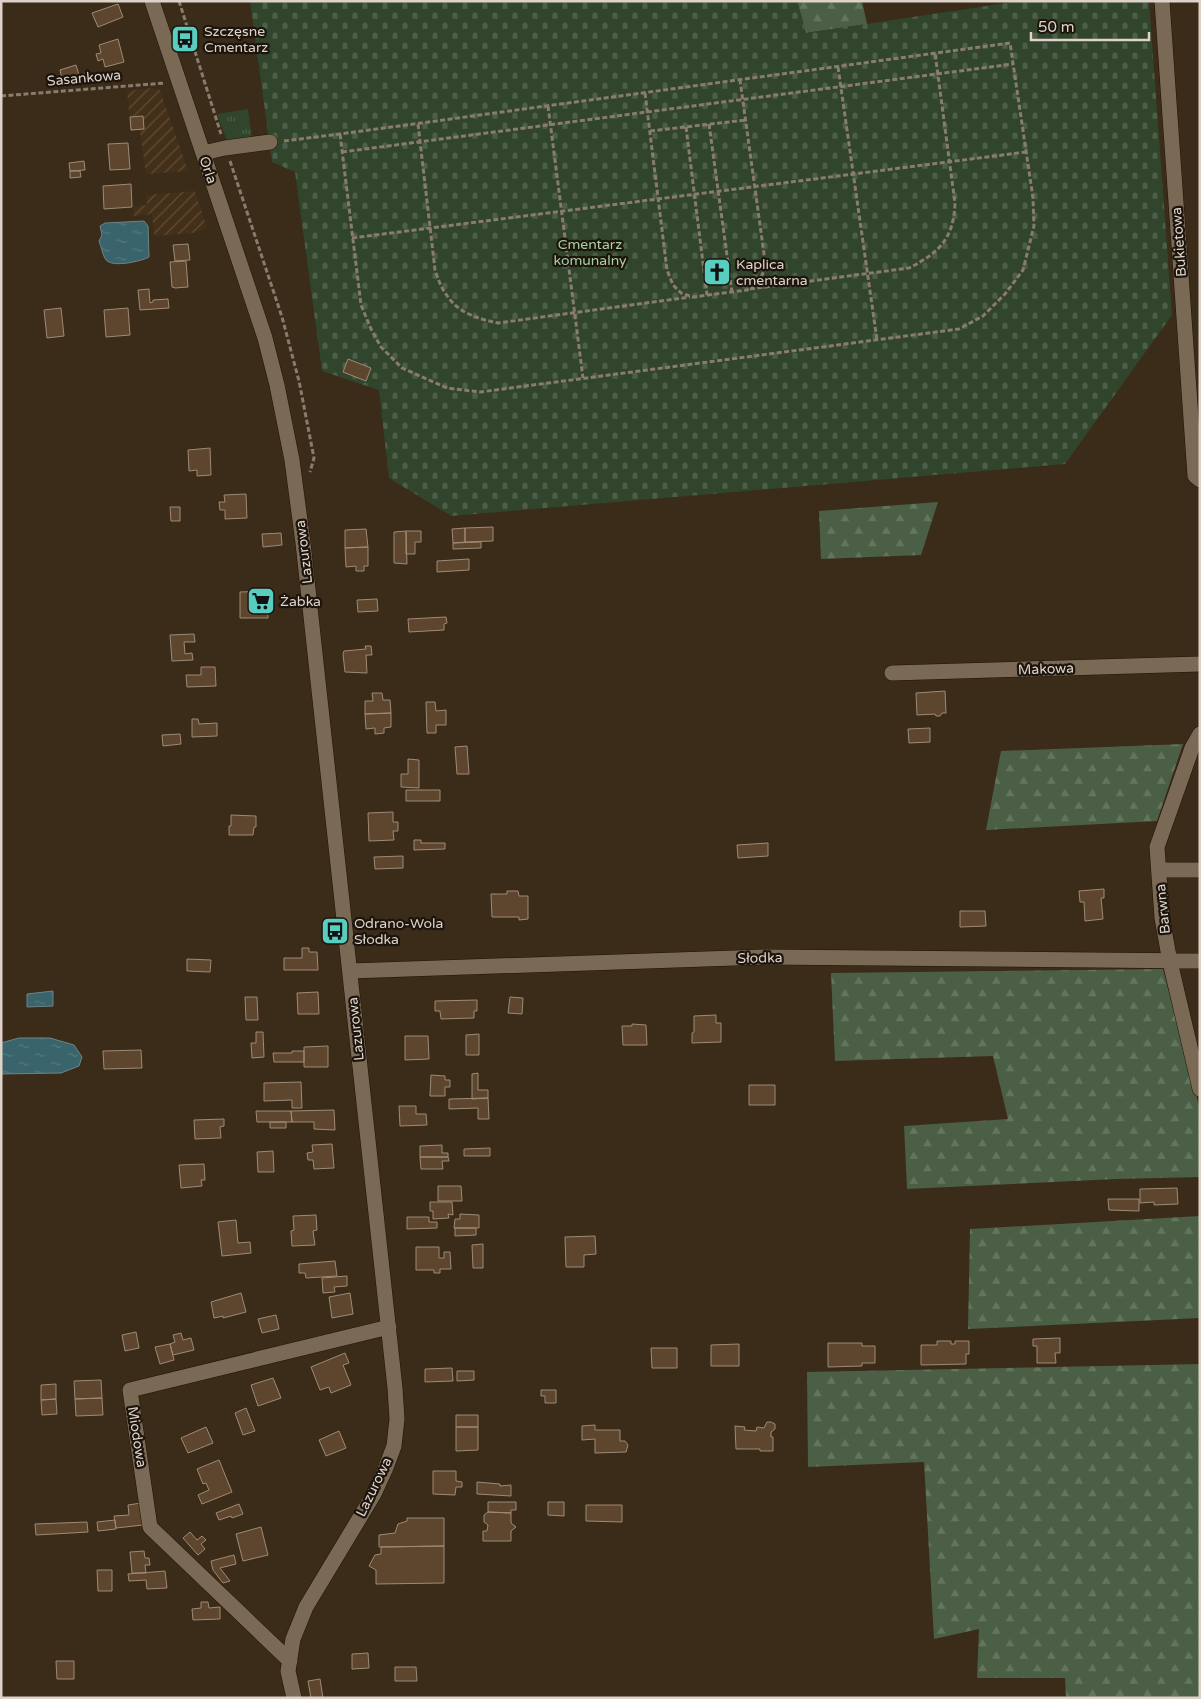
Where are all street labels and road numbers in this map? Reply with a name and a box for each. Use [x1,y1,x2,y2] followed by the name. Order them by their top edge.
[46,66,122,90] street label: Sasankowa
[195,154,221,186] street label: Orla
[1168,207,1190,277] street label: Bukietowa
[292,519,316,585] street label: Lazurowa
[1018,660,1074,678] street label: Makowa
[1152,883,1174,935] street label: Barwna
[737,949,783,967] street label: Słodka
[344,996,368,1062] street label: Lazurowa
[124,1405,150,1469] street label: Miodowa
[352,1455,396,1519] street label: Lazurowa

